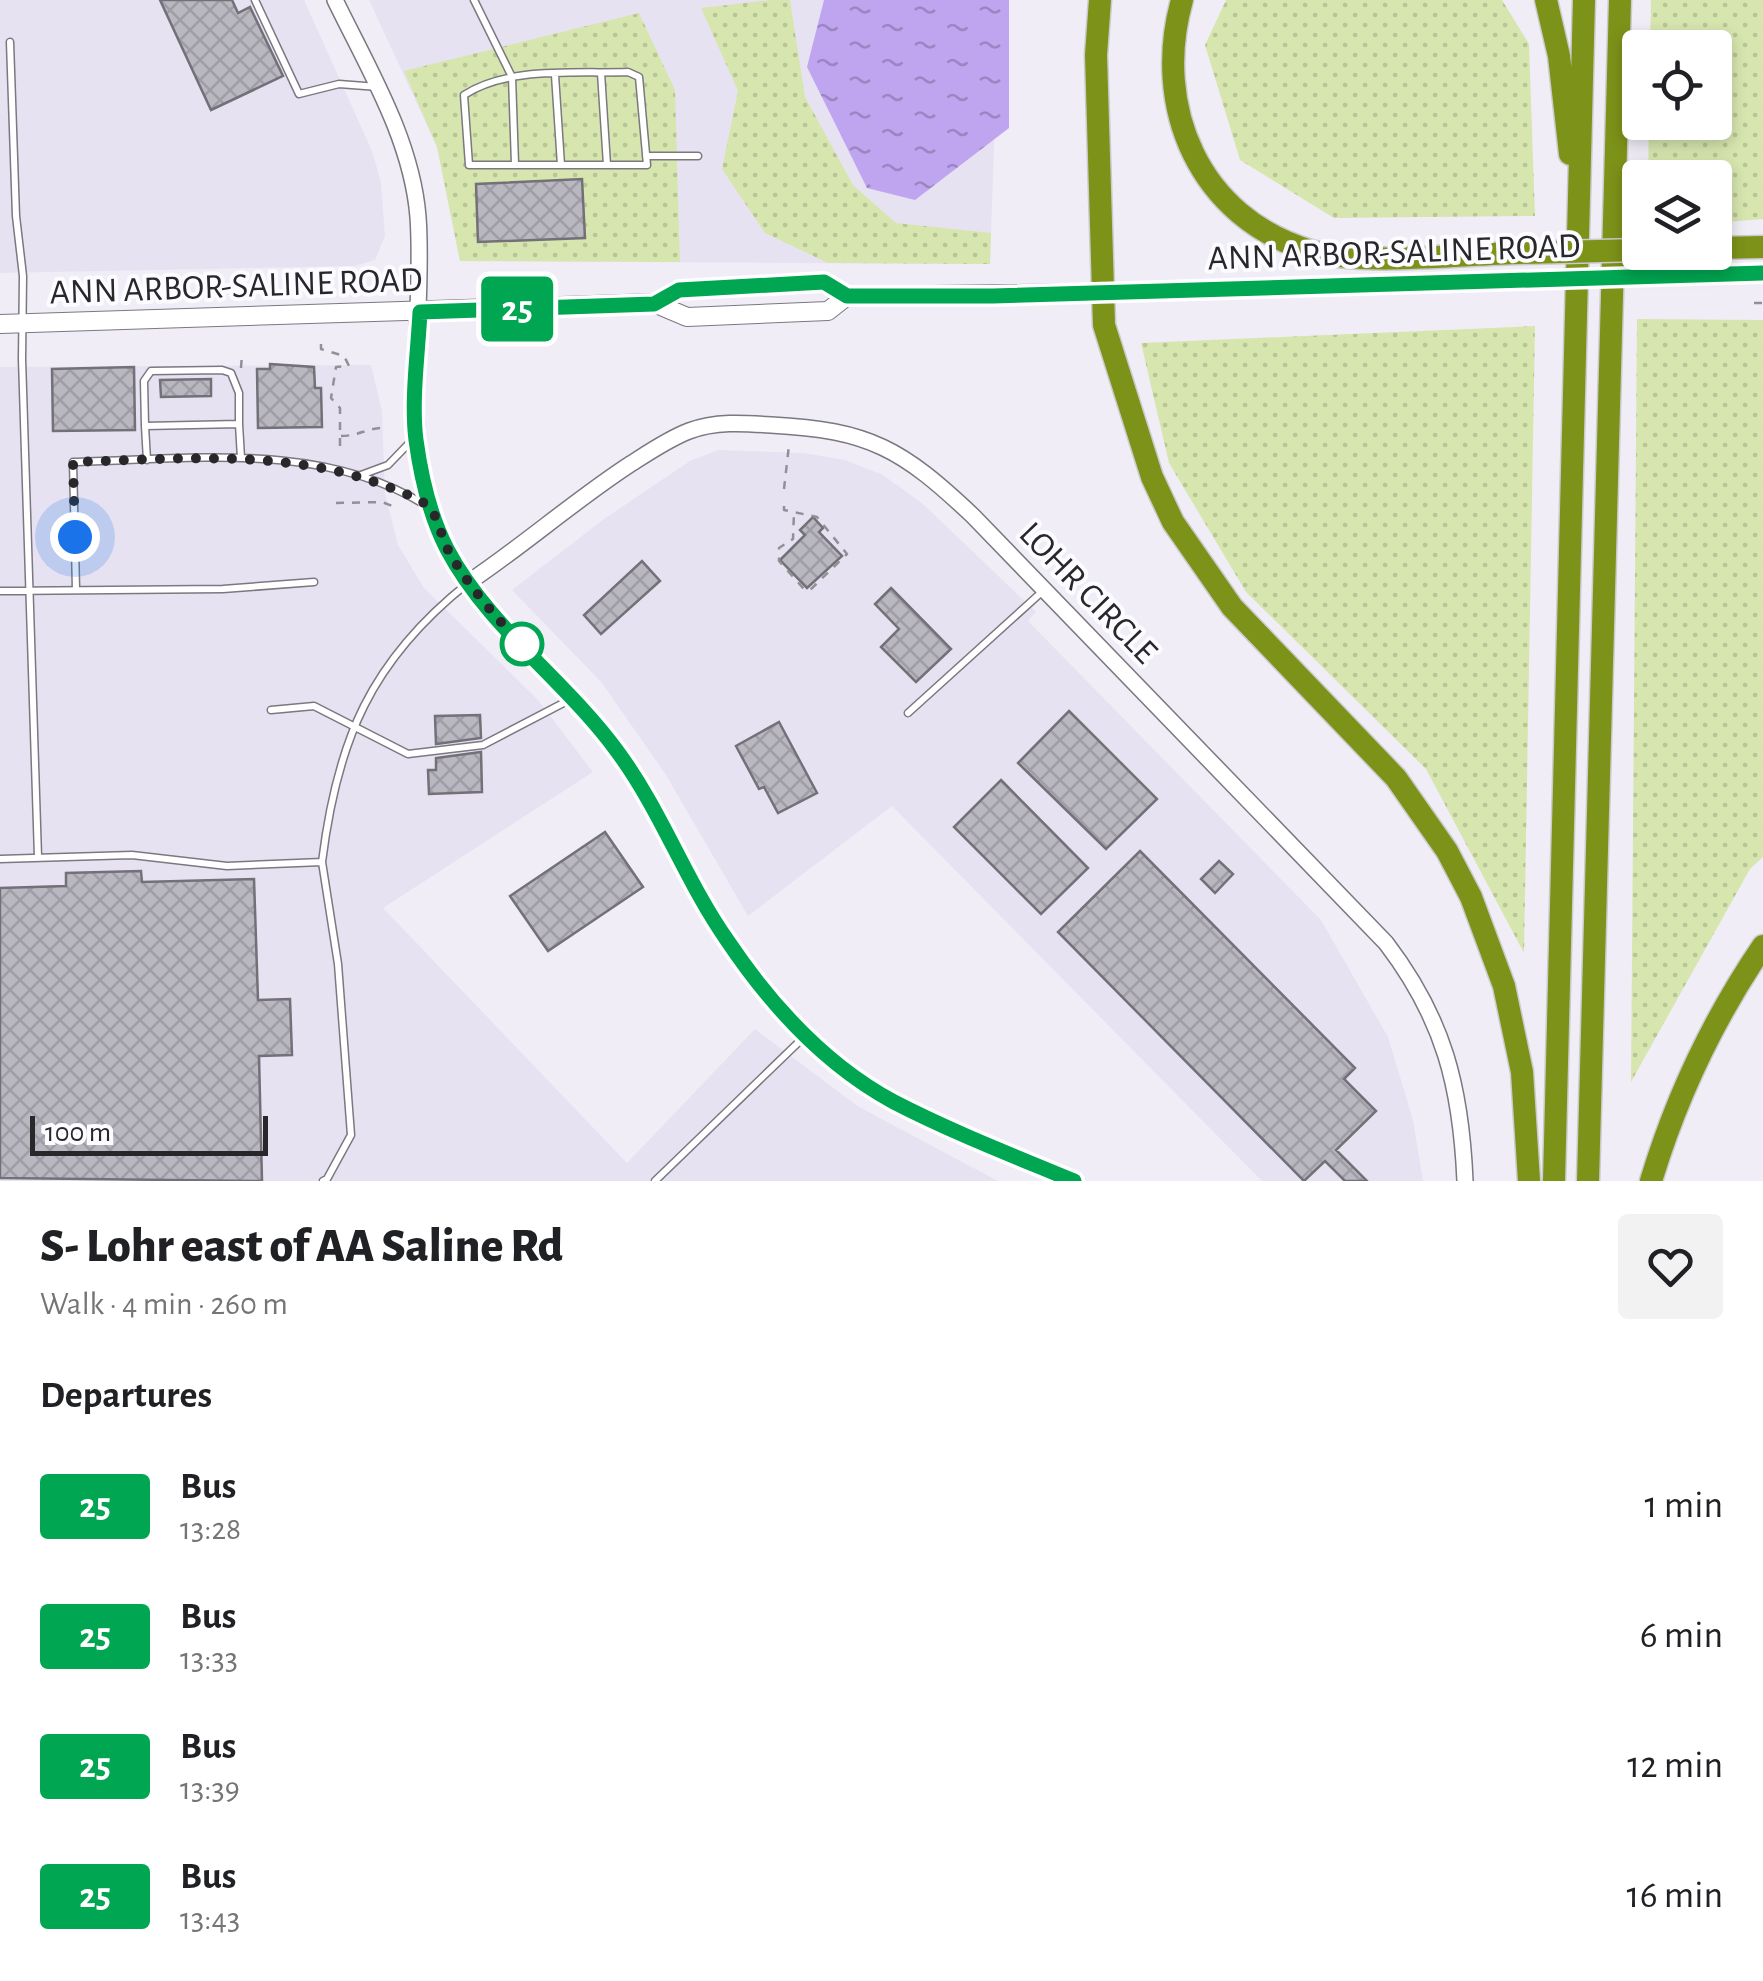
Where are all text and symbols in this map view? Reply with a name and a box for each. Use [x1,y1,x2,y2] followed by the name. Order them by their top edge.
[1622,30,1732,270] map controls
[1622,30,1732,140] button: locate
[1622,160,1732,270] button: layers
[1207,228,1581,276] street label: ANN ARBOR-SALINE ROAD
[49,262,423,310] street label: ANN ARBOR-SALINE ROAD
[472,276,562,342] line badge: 25
[501,292,533,327] text: 25
[50,512,100,562] your location
[1012,516,1163,670] street label: LOHR CIRCLE
[501,623,543,665] unlabelled marker
[30,1111,268,1156] scale bar
[45,1119,111,1147] text: 100 m
[1618,1214,1723,1319] button: heart
[40,1223,563,1271] text: S- Lohr east of AA Saline Rd
[40,1288,288,1320] text: Walk · 4 min · 260 m
[40,1377,212,1415] text: Departures
[180,1468,236,1506] text: Bus
[1644,1487,1723,1525] text: 1 min
[79,1489,111,1524] text: 25
[180,1513,241,1545] text: 13:28
[180,1598,236,1636] text: Bus
[1640,1617,1723,1655] text: 6 min
[79,1619,111,1654] text: 25
[180,1643,238,1675] text: 13:33
[180,1728,236,1766] text: Bus
[1627,1747,1723,1785] text: 12 min
[79,1749,111,1784] text: 25
[180,1773,240,1805] text: 13:39
[180,1858,236,1896] text: Bus
[1627,1877,1723,1915] text: 16 min
[79,1879,111,1914] text: 25
[180,1903,240,1935] text: 13:43

